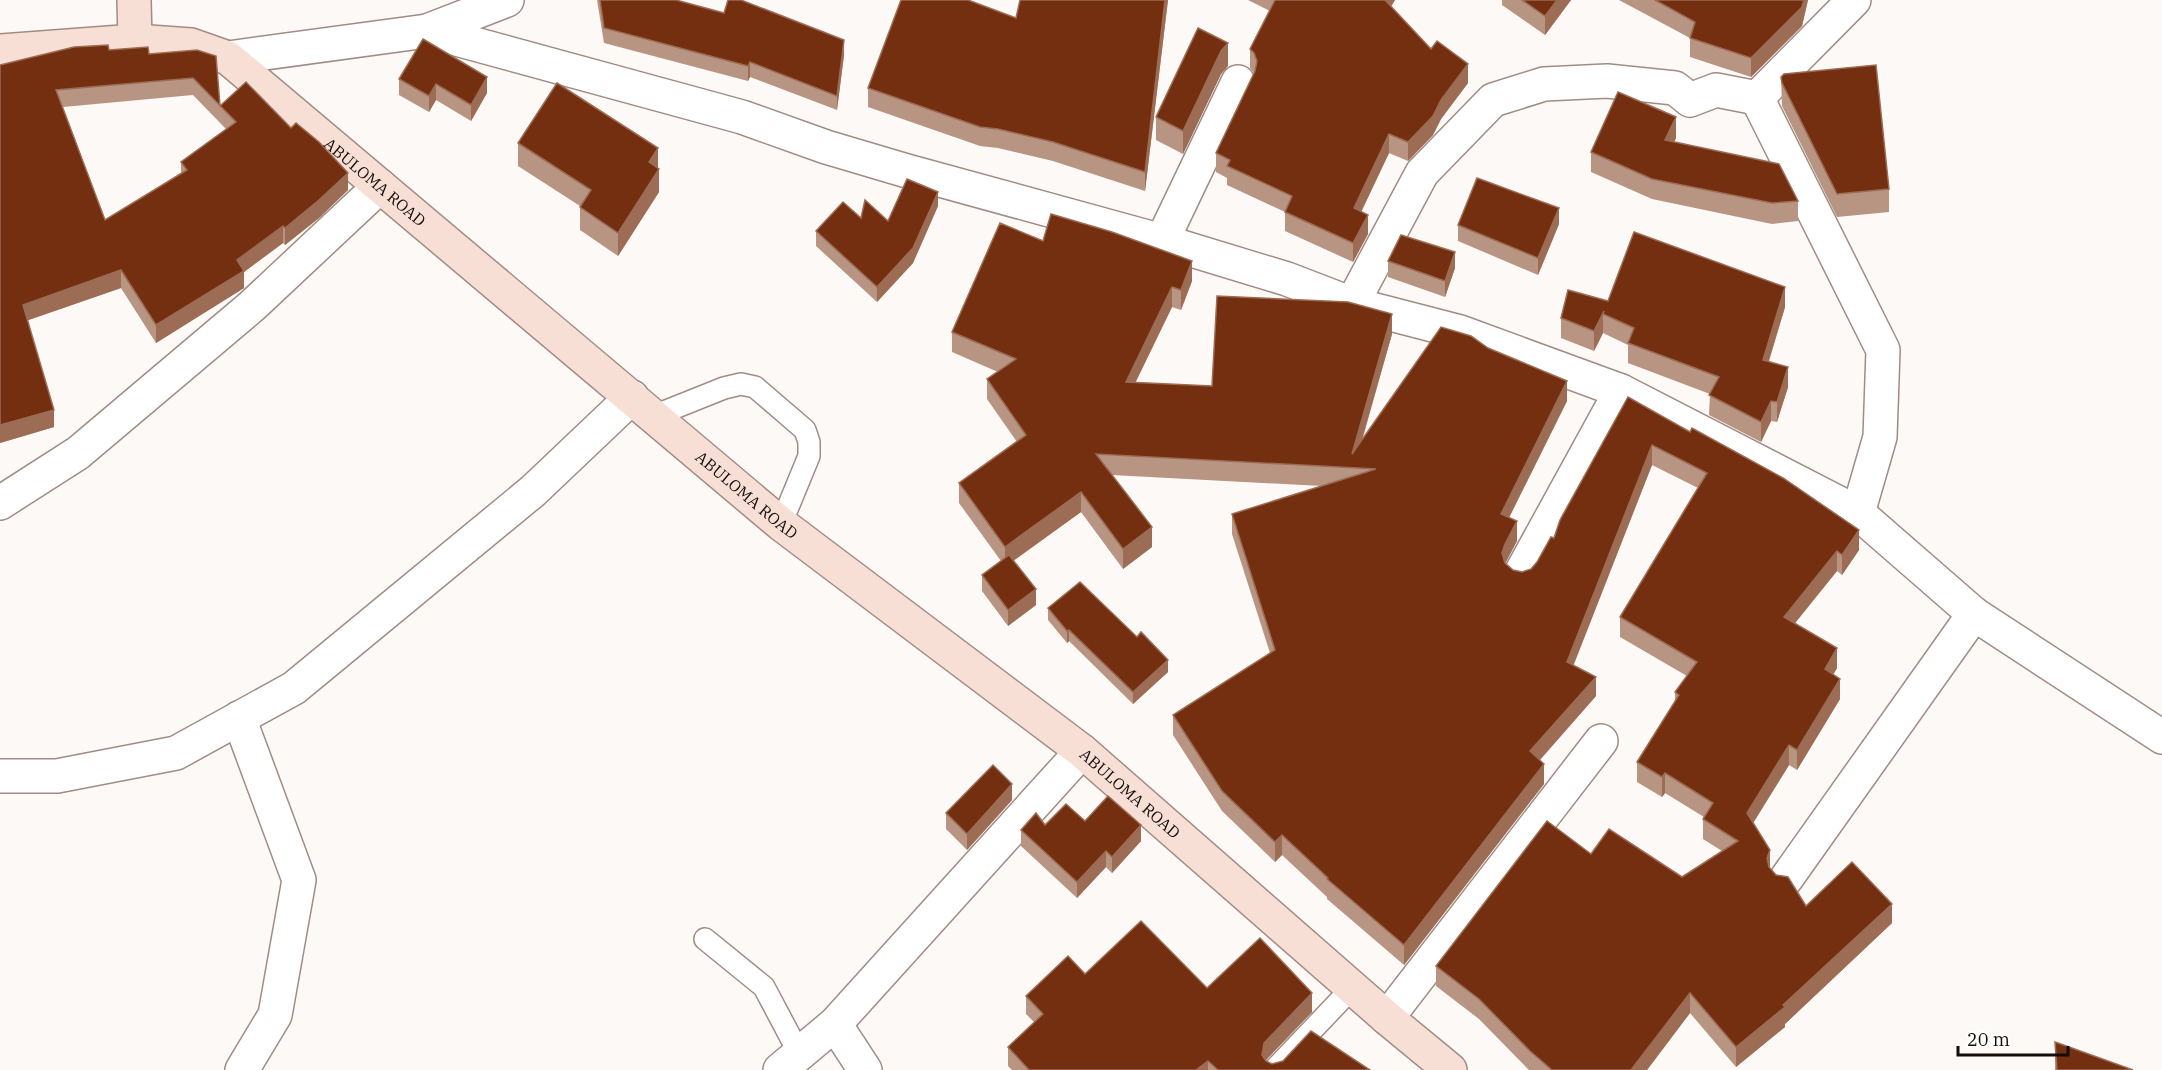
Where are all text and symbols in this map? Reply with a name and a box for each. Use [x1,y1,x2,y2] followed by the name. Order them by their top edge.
[320,133,430,230] street label: ABULOMA ROAD
[692,447,802,543] street label: ABULOMA ROAD
[1076,744,1185,843] street label: ABULOMA ROAD
[1958,1019,2068,1057] scale bar
[1967,1028,2010,1051] text: 20 m

